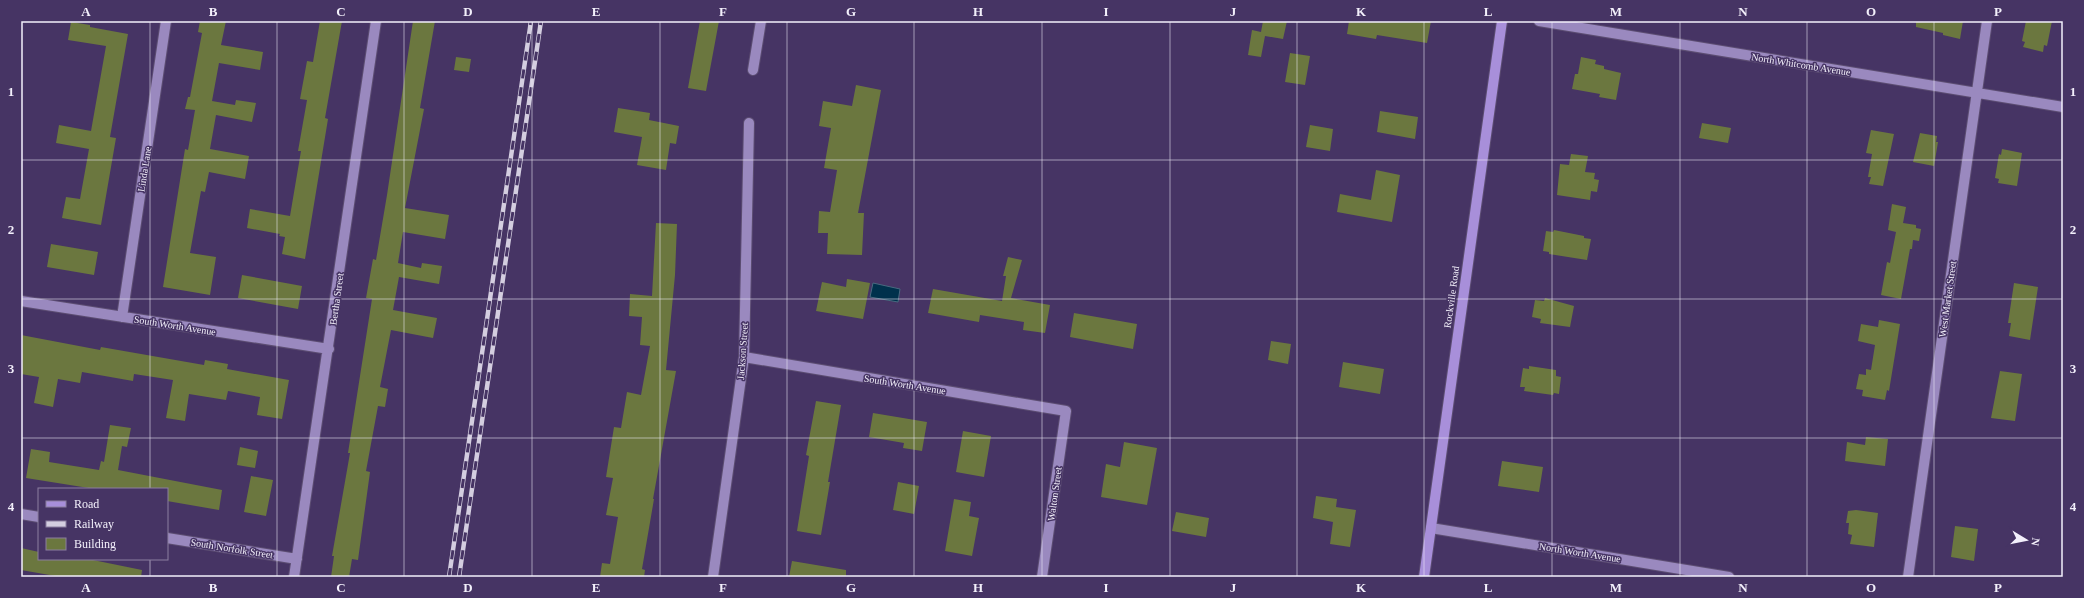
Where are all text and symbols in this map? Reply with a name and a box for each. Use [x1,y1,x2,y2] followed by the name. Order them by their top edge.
[81,4,91,19] text: A
[209,4,218,19] text: B
[336,4,346,19] text: C
[463,4,473,19] text: D
[592,4,600,19] text: E
[719,4,727,19] text: F
[846,4,856,19] text: G
[973,4,983,19] text: H
[1103,4,1109,19] text: I
[1230,4,1237,19] text: J
[1356,4,1367,19] text: K
[1484,4,1493,19] text: L
[1610,4,1622,19] text: M
[1738,4,1748,19] text: N
[1866,4,1876,19] text: O
[1994,4,2002,19] text: P
[1751,51,1852,78] street label: North Whitcomb Avenue
[8,84,14,99] text: 1
[2070,84,2076,99] text: 1
[135,145,154,193] street label: Linda Lane
[8,222,14,237] text: 2
[2070,222,2076,237] text: 2
[1937,260,1958,338] street label: West Market Street
[1442,265,1461,329] street label: Rockville Road
[327,272,346,326] street label: Bertha Street
[133,314,217,337] street label: South Worth Avenue
[735,322,750,380] street label: Jackson Street
[8,361,15,376] text: 3
[2070,361,2077,376] text: 3
[863,373,947,396] street label: South Worth Avenue
[1045,466,1064,522] street label: Walton Street
[38,488,168,560] legend
[74,497,99,511] text: Road
[8,499,15,514] text: 4
[2070,499,2077,514] text: 4
[74,517,114,531] text: Railway
[2006,520,2046,560] north arrow
[74,537,116,551] text: Building
[190,537,274,560] street label: South Norfolk Street
[2029,537,2042,547] text: N
[1538,541,1622,564] street label: North Worth Avenue
[81,580,91,595] text: A
[209,580,218,595] text: B
[336,580,346,595] text: C
[463,580,473,595] text: D
[592,580,600,595] text: E
[719,580,727,595] text: F
[846,580,856,595] text: G
[973,580,983,595] text: H
[1103,580,1109,595] text: I
[1230,580,1237,595] text: J
[1356,580,1367,595] text: K
[1484,580,1493,595] text: L
[1610,580,1622,595] text: M
[1738,580,1748,595] text: N
[1866,580,1876,595] text: O
[1994,580,2002,595] text: P

